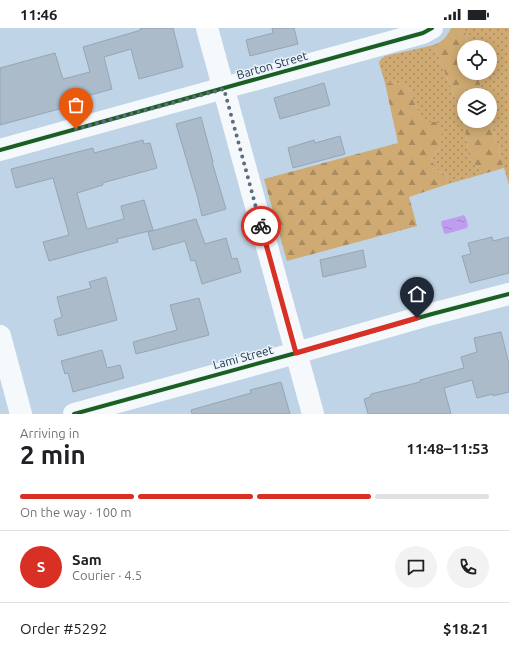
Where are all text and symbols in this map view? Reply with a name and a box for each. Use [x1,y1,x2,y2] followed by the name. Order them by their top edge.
[20,6,58,23] text: 11:46
[457,40,497,128] map controls
[457,40,497,80] button: locate
[235,49,309,81] street label: Barton Street
[59,88,93,129] pin
[457,88,497,128] button: layers
[65,94,87,116] icon: bag
[241,206,281,246] courier
[250,215,272,237] icon: bike
[400,277,434,318] pin
[406,283,428,305] icon: home
[211,343,275,371] street label: Lami Street
[20,426,79,440] text: Arriving in
[20,440,86,469] text: 2 min
[406,440,489,457] text: 11:48–11:53
[20,505,132,519] text: On the way · 100 m
[395,546,437,588] button: chat
[447,546,489,588] button: phone
[72,551,102,568] text: Sam
[37,558,45,575] text: S
[72,568,142,582] text: Courier · 4.5
[20,620,107,637] text: Order #5292
[443,620,489,637] text: $18.21

